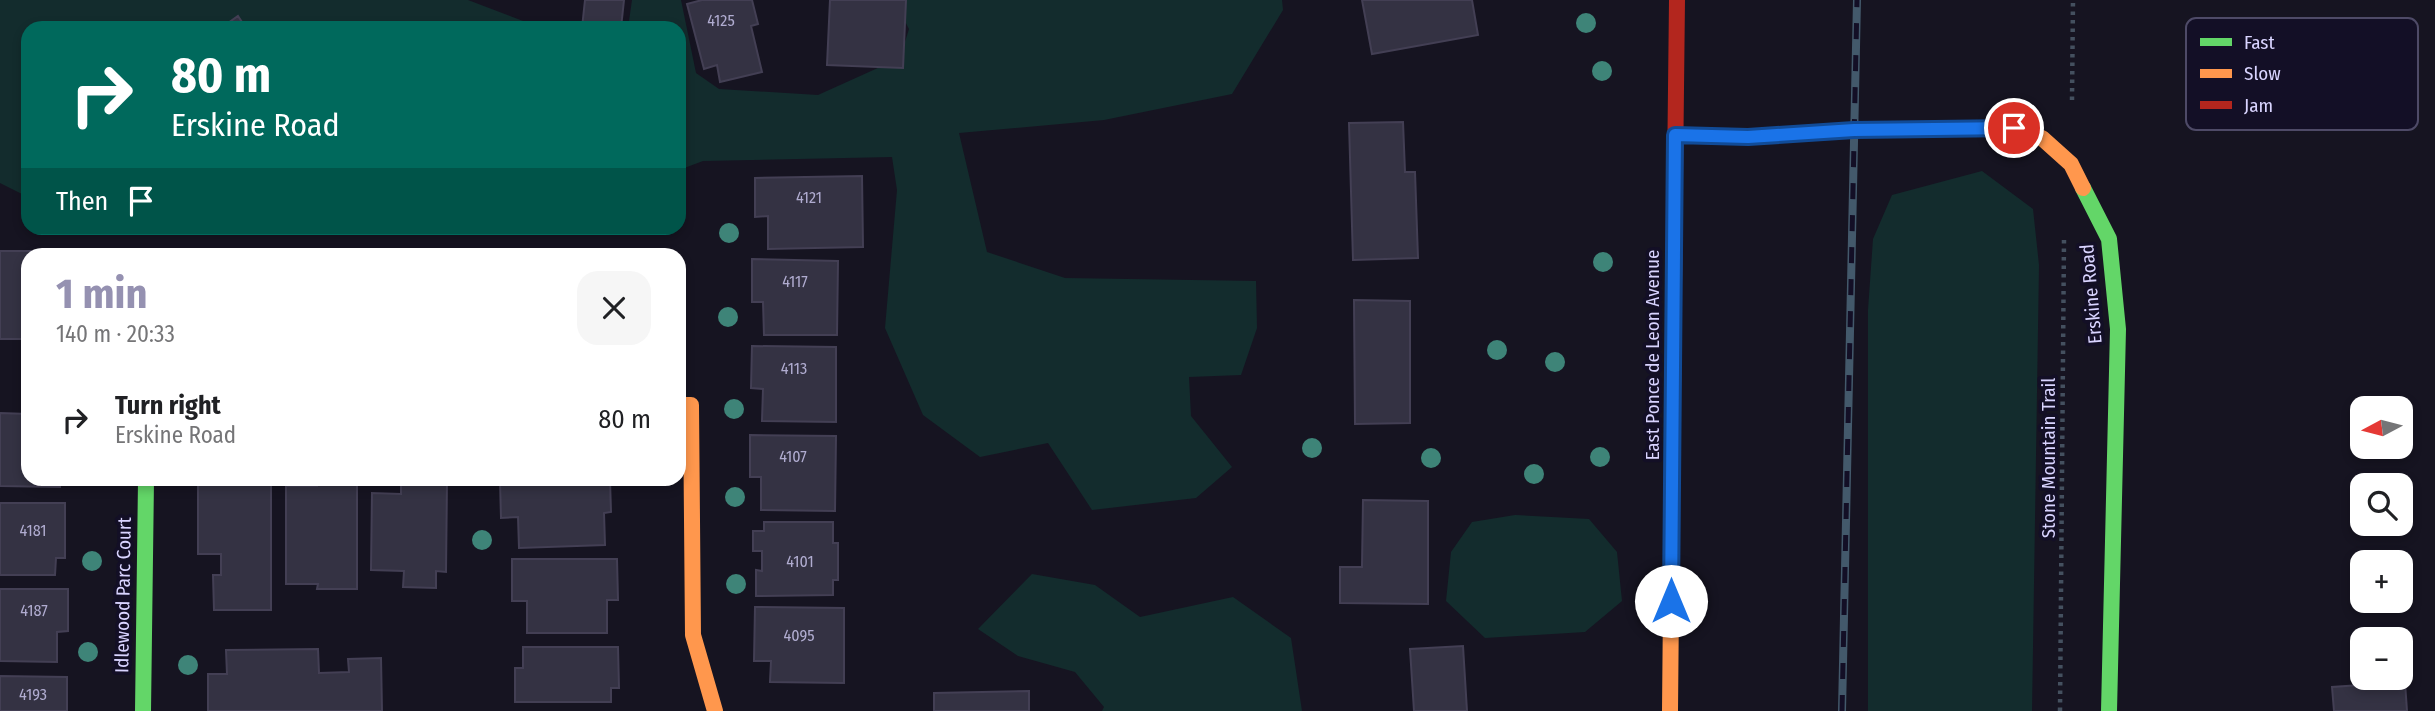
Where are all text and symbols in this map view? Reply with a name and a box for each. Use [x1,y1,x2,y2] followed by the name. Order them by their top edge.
[707,11,735,30] house number: 4125
[2186,18,2418,130] legend
[2244,31,2275,54] text: Fast
[171,46,271,105] text: 80 m
[56,49,147,140] icon: right
[2244,62,2281,85] text: Slow
[2244,94,2273,117] text: Jam
[1984,98,2044,158] pin
[171,106,340,144] text: Erskine Road
[1995,109,2033,147] icon: arrive
[122,182,160,220] icon: arrive
[56,186,108,217] text: Then
[796,188,822,207] house number: 4121
[2075,243,2107,345] street label: Erskine Road
[1641,250,1664,460] street label: East Ponce de Leon Avenue
[56,269,147,319] text: 1 min
[577,271,651,345] button: close
[782,272,808,291] house number: 4117
[56,320,175,348] text: 140 m · 20:33
[781,359,807,378] house number: 4113
[2037,378,2060,538] street label: Stone Mountain Trail
[115,390,221,421] text: Turn right
[2350,396,2413,458] north arrow
[2350,396,2413,690] map controls
[56,401,94,439] icon: right
[598,404,651,435] text: 80 m
[115,421,236,449] text: Erskine Road
[779,447,807,466] house number: 4107
[2350,473,2413,536] button: search
[110,516,136,673] street label: Idlewood Parc Court
[20,521,46,540] house number: 4181
[2350,550,2413,613] button: +
[786,552,814,571] house number: 4101
[1634,564,1708,638] position arrow
[20,601,48,620] house number: 4187
[783,626,815,645] house number: 4095
[2350,627,2413,690] button: −
[19,685,47,704] house number: 4193

